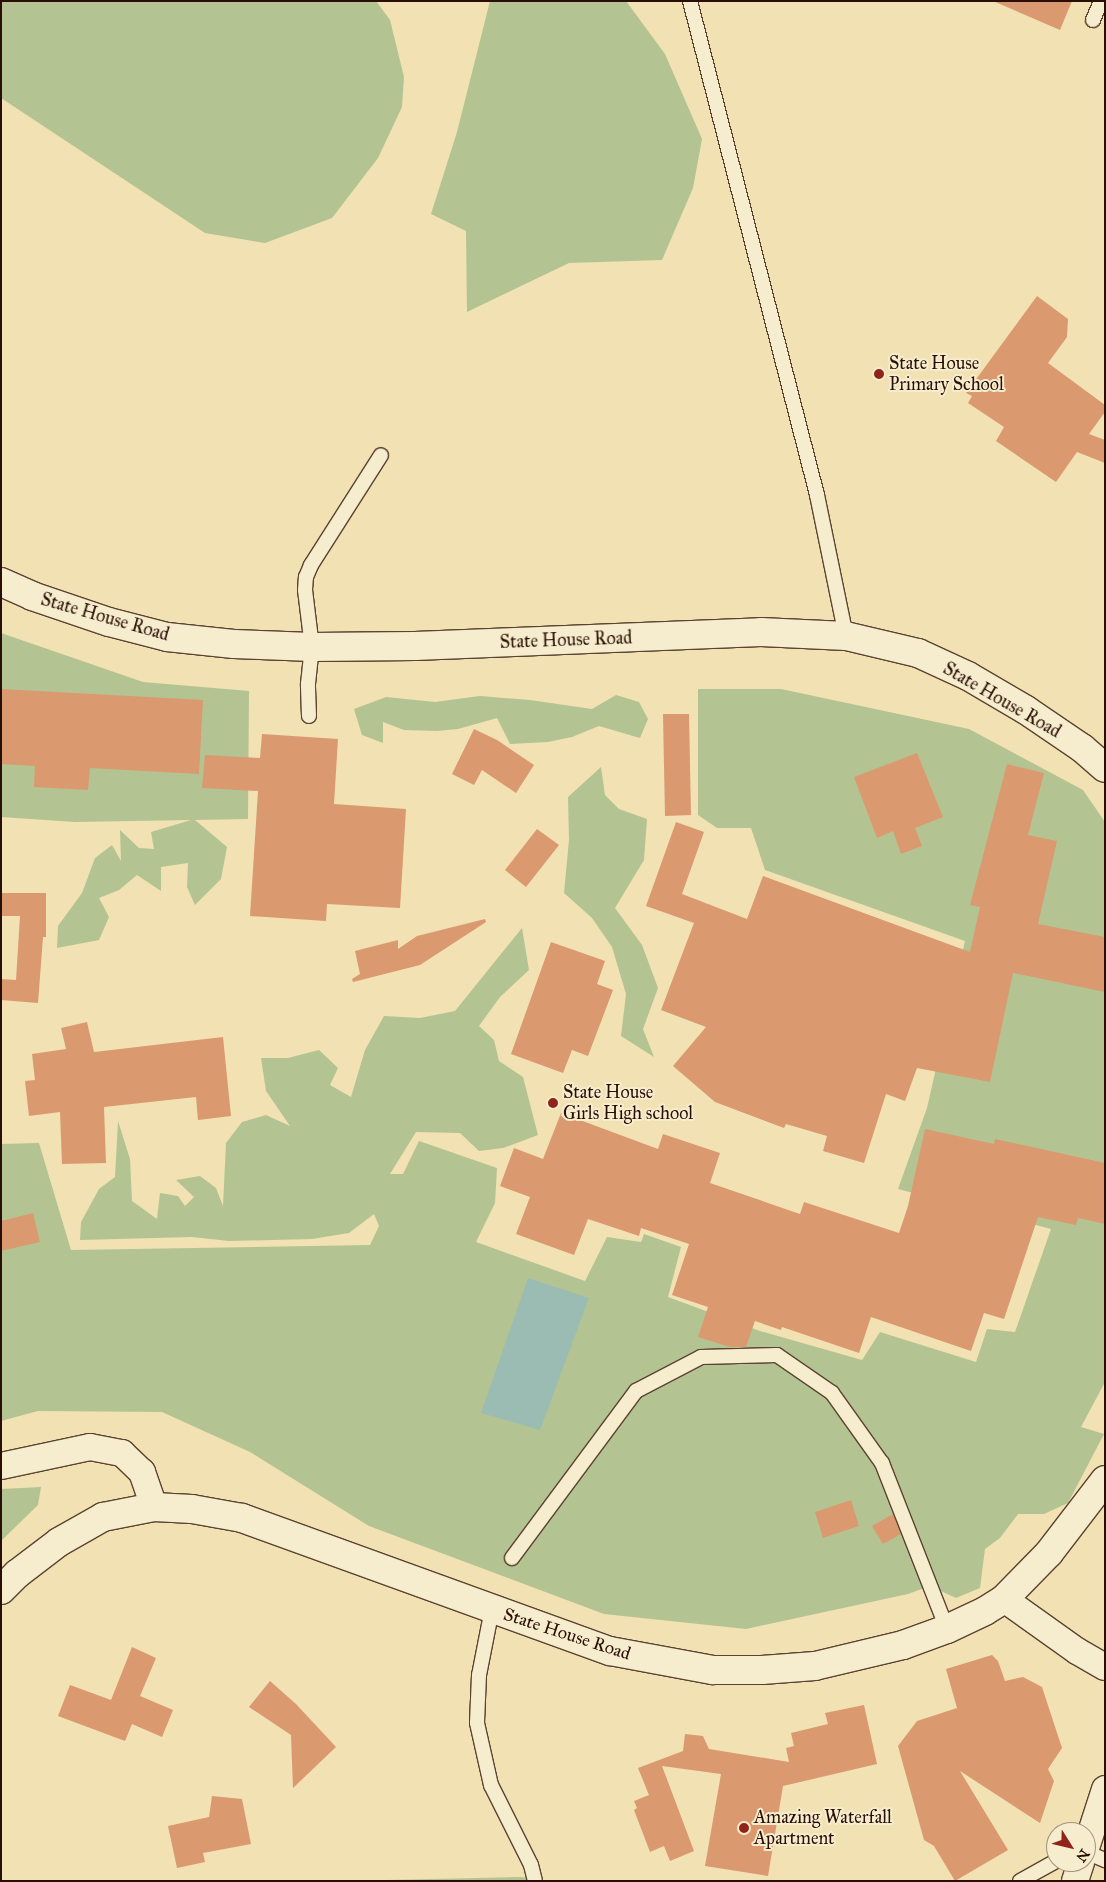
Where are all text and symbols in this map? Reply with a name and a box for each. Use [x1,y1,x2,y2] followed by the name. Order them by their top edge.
[889,353,1004,396] place label: State House Primary School
[873,368,885,380] marker: State House Primary School
[38,588,172,646] street label: State House Road
[499,627,633,653] street label: State House Road
[939,658,1065,742] street label: State House Road
[563,1082,693,1124] place label: State House Girls High school
[547,1097,559,1109] marker: State House Girls High school
[501,1603,633,1665] street label: State House Road
[754,1807,892,1850] place label: Amazing Waterfall Apartment
[738,1822,750,1834] marker: Amazing Waterfall Apartment
[1046,1822,1096,1872] north arrow
[1072,1846,1093,1865] text: N

